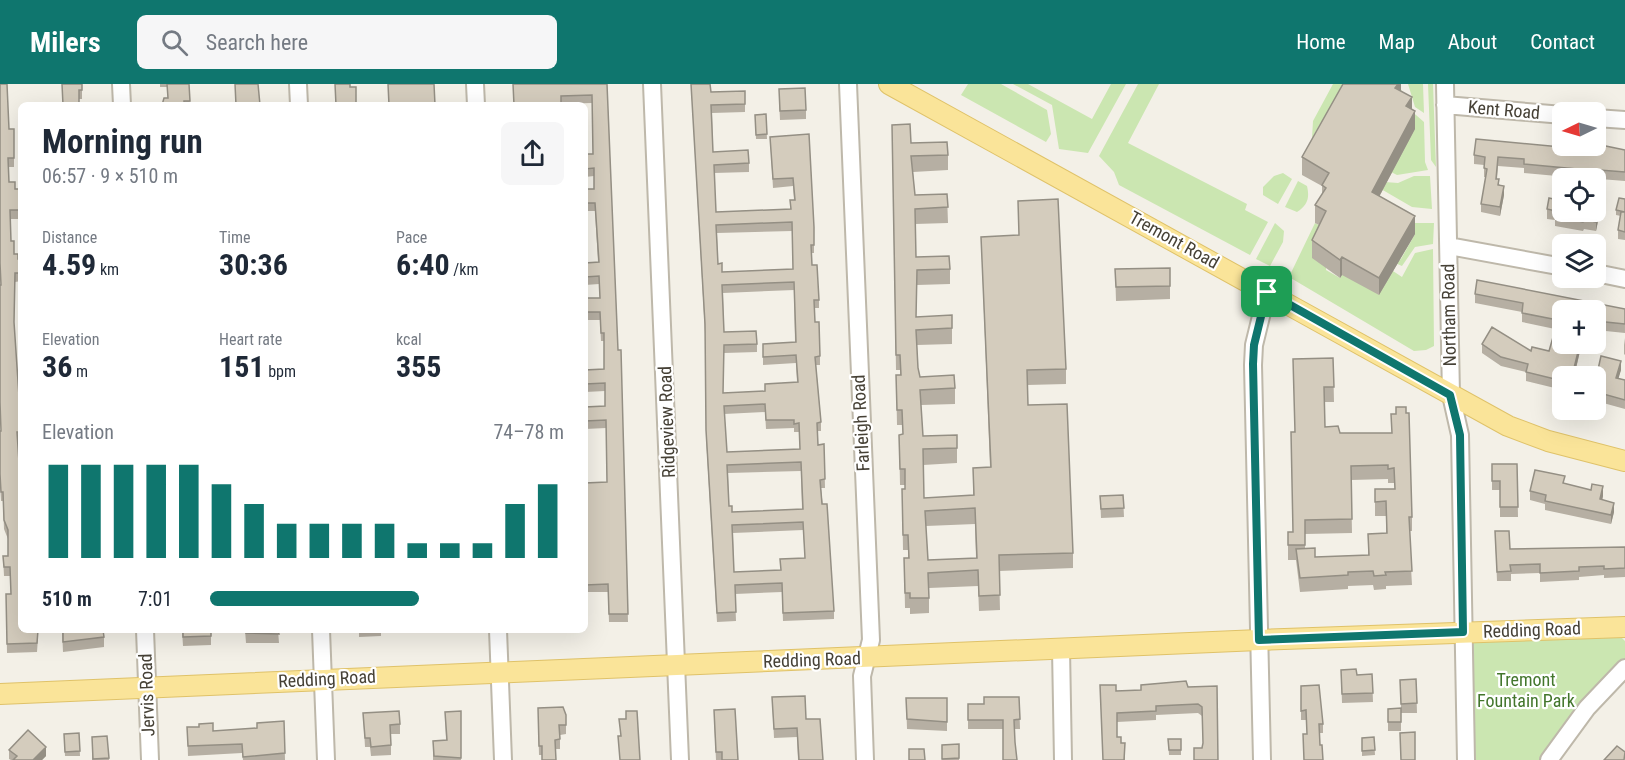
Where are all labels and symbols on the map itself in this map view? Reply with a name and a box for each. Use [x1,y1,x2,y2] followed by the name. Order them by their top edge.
[1467,96,1541,123] street label: Kent Road
[1552,102,1606,156] north arrow
[1126,206,1223,273] street label: Tremont Road
[1437,264,1460,366] street label: Northam Road
[1241,266,1292,317] pin
[654,366,679,478] street label: Ridgeview Road
[847,374,874,472] street label: Farleigh Road
[1483,617,1581,642] street label: Redding Road
[763,647,861,672] street label: Redding Road
[135,653,158,737] street label: Jervis Road
[278,665,376,692] street label: Redding Road
[1477,669,1575,711] park label: Tremont Fountain Park

